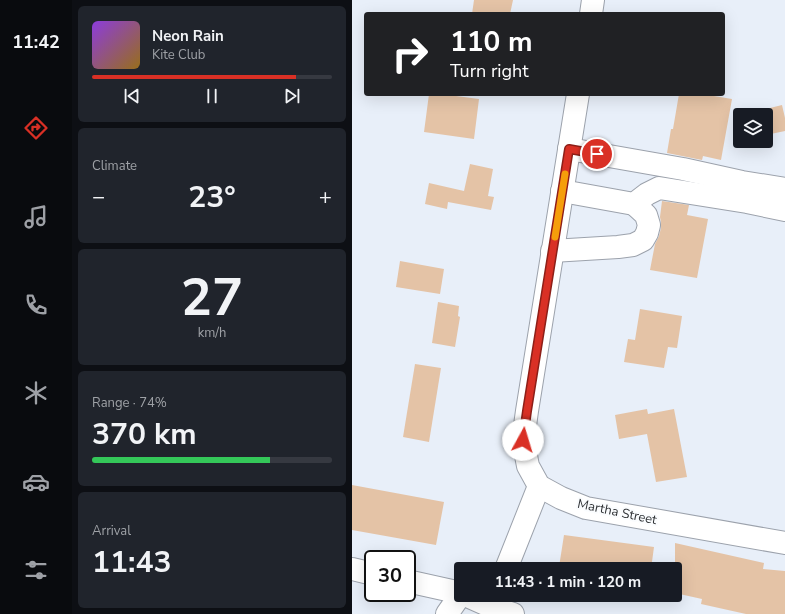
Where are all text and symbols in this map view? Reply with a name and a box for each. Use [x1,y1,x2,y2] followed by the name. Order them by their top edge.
[450,23,533,61] text: 110 m
[152,26,224,46] text: Neon Rain
[384,28,436,80] icon: right
[12,30,60,54] text: 11:42
[152,46,205,64] text: Kite Club
[450,59,529,83] text: Turn right
[121,85,143,107] icon: previous
[201,85,223,107] icon: pause
[281,85,303,107] icon: next
[733,108,773,148] map controls
[733,108,773,148] button: layers
[22,114,50,142] icon: directions
[580,137,614,171] pin
[586,143,608,165] icon: arrive
[92,157,137,175] text: Climate
[188,177,236,218] text: 23°
[92,182,105,212] text: −
[319,182,332,212] text: +
[22,203,50,231] icon: music
[181,262,243,333] text: 27
[22,291,50,319] icon: phone
[198,324,226,342] text: km/h
[22,379,50,407] icon: climate
[92,394,167,412] text: Range · 74%
[92,414,197,455] text: 370 km
[502,419,544,461] position arrow
[22,468,50,496] icon: car
[576,495,659,529] street label: Martha Street
[92,522,131,540] text: Arrival
[92,542,171,583] text: 11:43
[364,550,416,602] speed limit sign: 30
[22,556,50,584] icon: filters
[495,572,641,592] text: 11:43 · 1 min · 120 m

